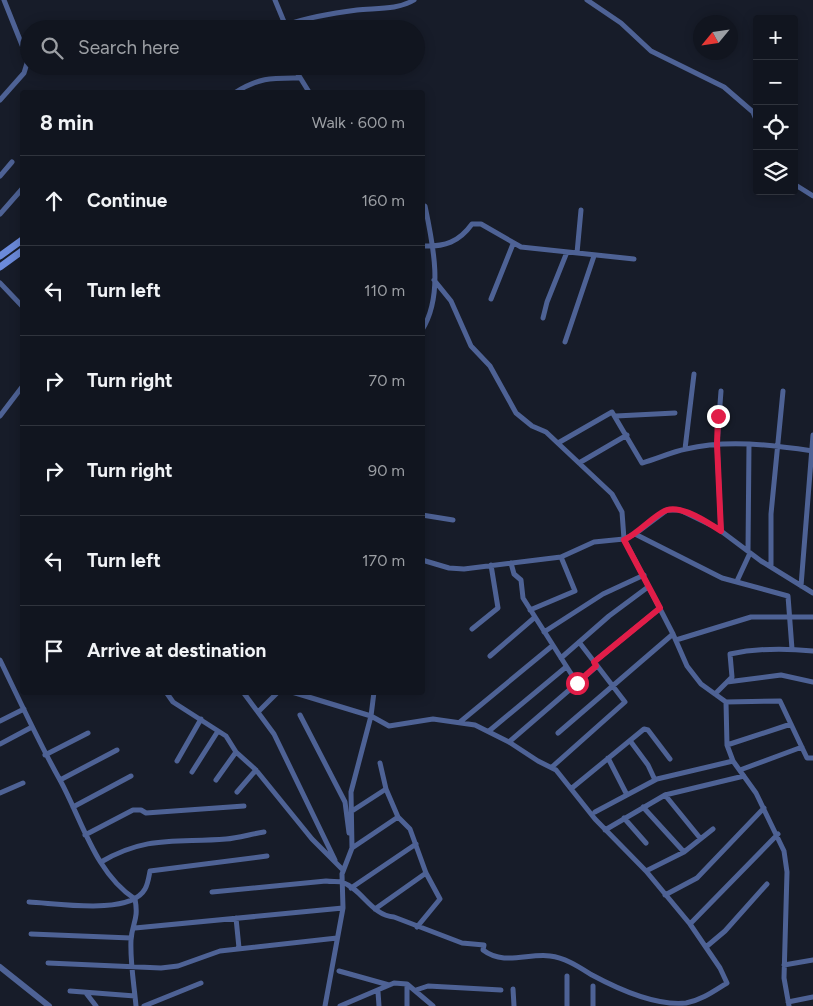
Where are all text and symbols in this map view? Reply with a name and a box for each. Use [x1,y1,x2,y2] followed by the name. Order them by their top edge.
[693,15,738,60] north arrow
[753,15,798,195] map controls
[753,15,798,60] button: +
[20,20,425,75] search box
[38,34,66,62] icon: search
[78,36,180,59] text: Search here
[753,60,798,105] button: −
[753,105,798,150] button: locate
[40,110,94,135] text: 8 min
[312,113,405,132] text: Walk · 600 m
[753,150,798,195] button: layers
[40,187,68,215] icon: ahead
[87,189,167,212] text: Continue
[362,191,405,210] text: 160 m
[40,277,68,305] icon: left
[87,279,161,302] text: Turn left
[364,281,405,300] text: 110 m
[40,367,68,395] icon: right
[87,369,173,392] text: Turn right
[369,371,405,390] text: 70 m
[707,405,730,428] route end
[40,457,68,485] icon: right
[87,459,173,482] text: Turn right
[368,461,405,480] text: 90 m
[40,547,68,575] icon: left
[87,549,161,572] text: Turn left
[362,551,405,570] text: 170 m
[40,637,68,665] icon: arrive
[87,639,266,662] text: Arrive at destination
[566,672,589,695] route start

